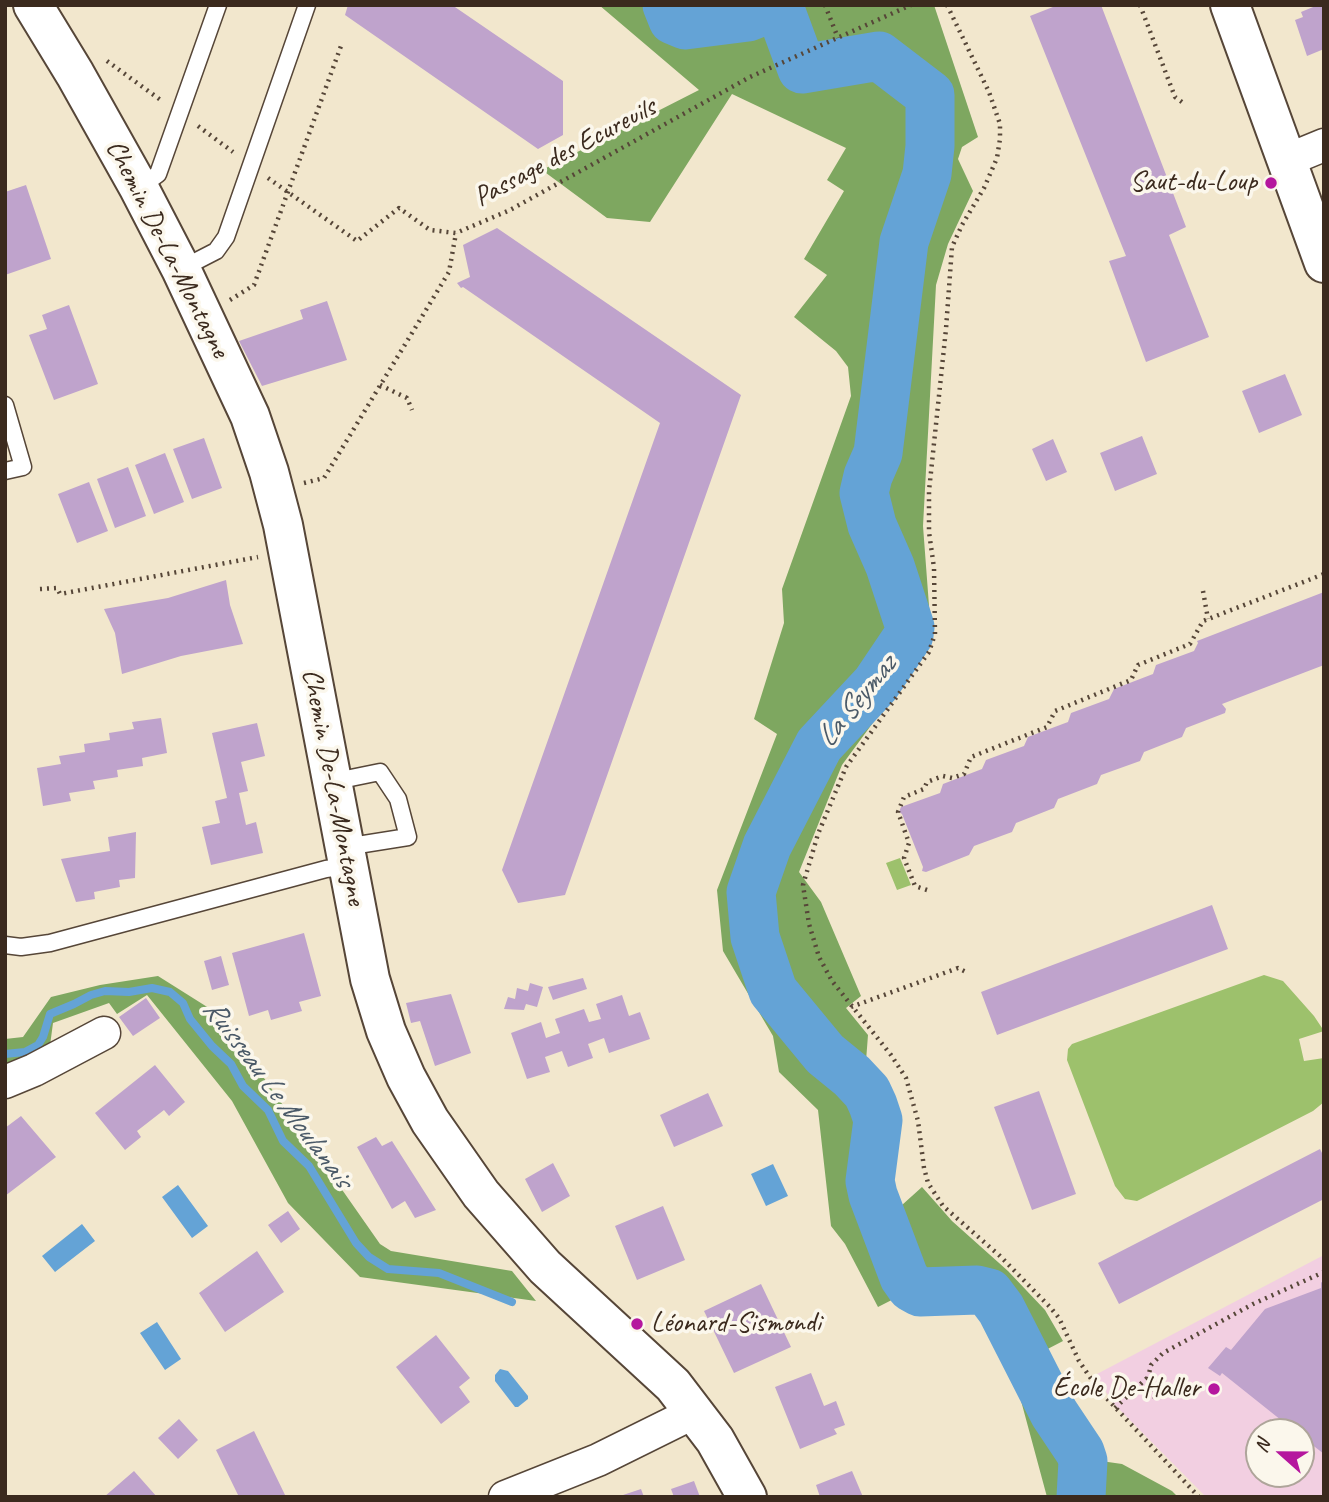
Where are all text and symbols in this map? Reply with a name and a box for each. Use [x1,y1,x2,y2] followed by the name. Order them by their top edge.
[468,91,662,215] street label: Passage des Ecureuils
[98,135,236,363] street label: Chemin De-La-Montagne
[1130,166,1257,200] place label: Saut-du-Loup
[1263,175,1279,191] marker: Saut-du-Loup
[809,649,905,755] water label: La Seymaz
[294,666,372,908] street label: Chemin De-La-Montagne
[194,993,360,1195] water label: Ruisseau Le Moulanais
[651,1307,821,1341] place label: Léonard-Sismondi
[629,1316,645,1332] marker: Léonard-Sismondi
[1053,1372,1200,1406] place label: École De-Haller
[1206,1381,1222,1397] marker: École De-Haller
[1245,1418,1315,1488] north arrow
[1249,1436,1276,1456] text: N

